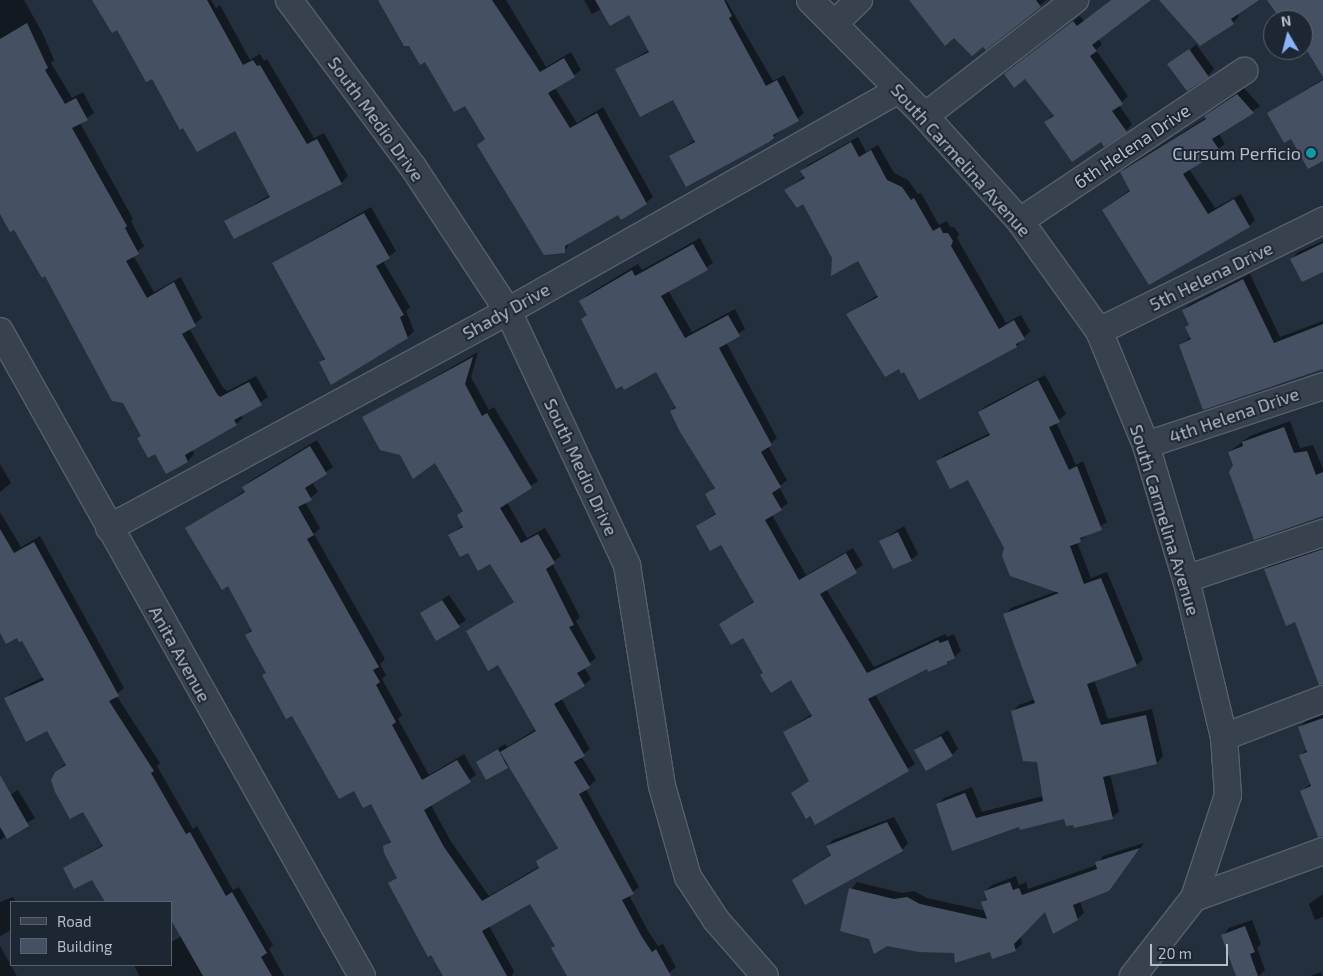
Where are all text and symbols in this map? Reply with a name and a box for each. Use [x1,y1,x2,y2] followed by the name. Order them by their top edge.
[1263,10,1313,60] north arrow
[1280,12,1292,30] text: N
[323,52,429,186] street label: South Medio Drive
[886,79,1036,241] street label: South Carmelina Avenue
[1070,99,1194,193] street label: 6th Helena Drive
[1172,142,1301,164] place label: Cursum Perficio
[1305,147,1317,159] marker: Cursum Perficio
[1146,237,1276,315] street label: 5th Helena Drive
[458,278,554,344] street label: Shady Drive
[1166,383,1302,447] street label: 4th Helena Drive
[540,395,622,539] street label: South Medio Drive
[1126,422,1204,618] street label: South Carmelina Avenue
[145,602,215,706] street label: Anita Avenue
[10,901,172,966] legend
[57,912,92,930] text: Road
[1153,934,1230,966] scale bar
[57,937,112,955] text: Building
[1158,944,1192,962] text: 20 m

